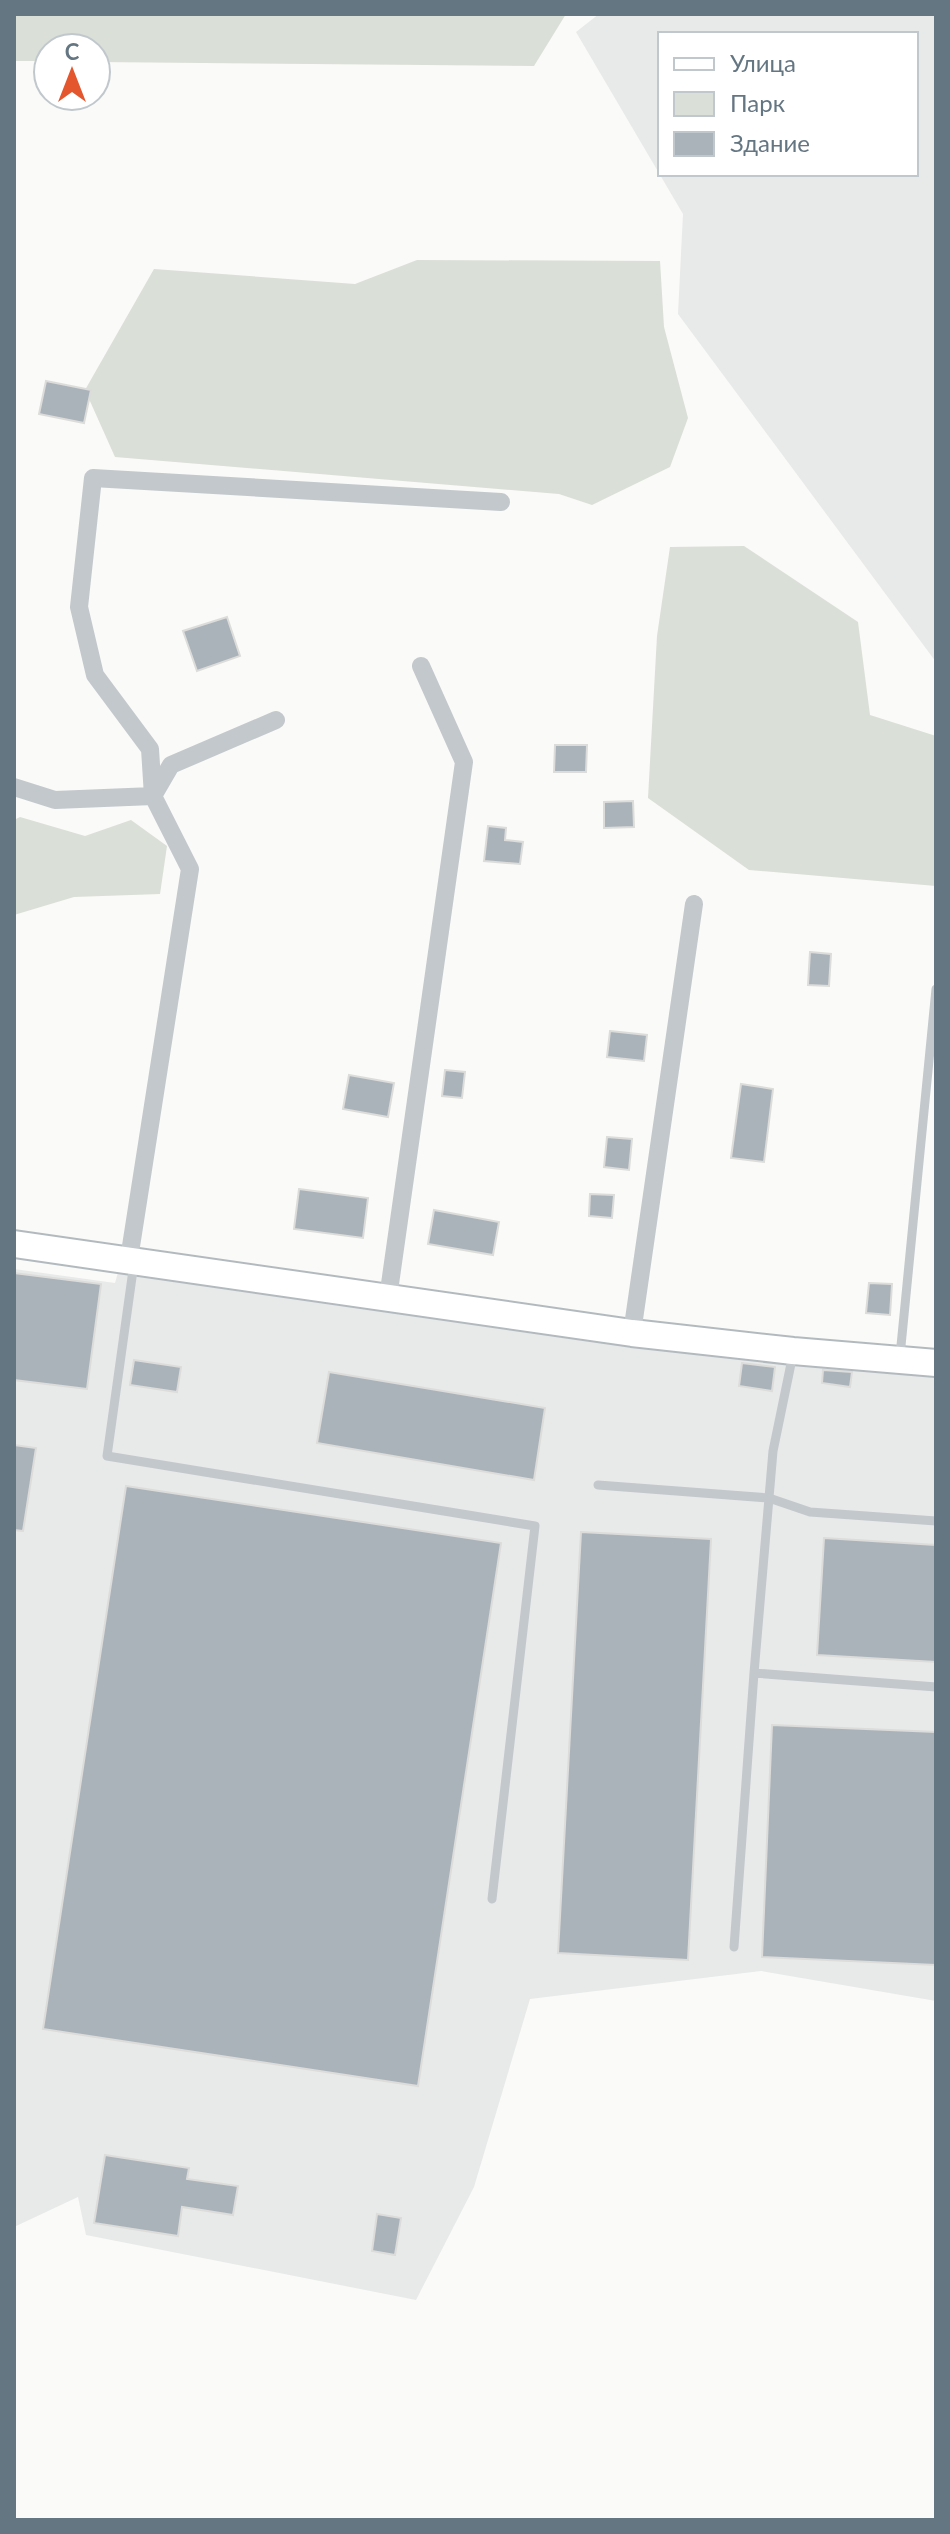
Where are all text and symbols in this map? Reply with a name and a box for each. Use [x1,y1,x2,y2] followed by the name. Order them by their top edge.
[32,32,112,112] north arrow
[658,32,918,176] legend
[65,38,80,65] text: С
[730,48,796,77] text: Улица
[730,88,786,117] text: Парк
[730,128,810,157] text: Здание

